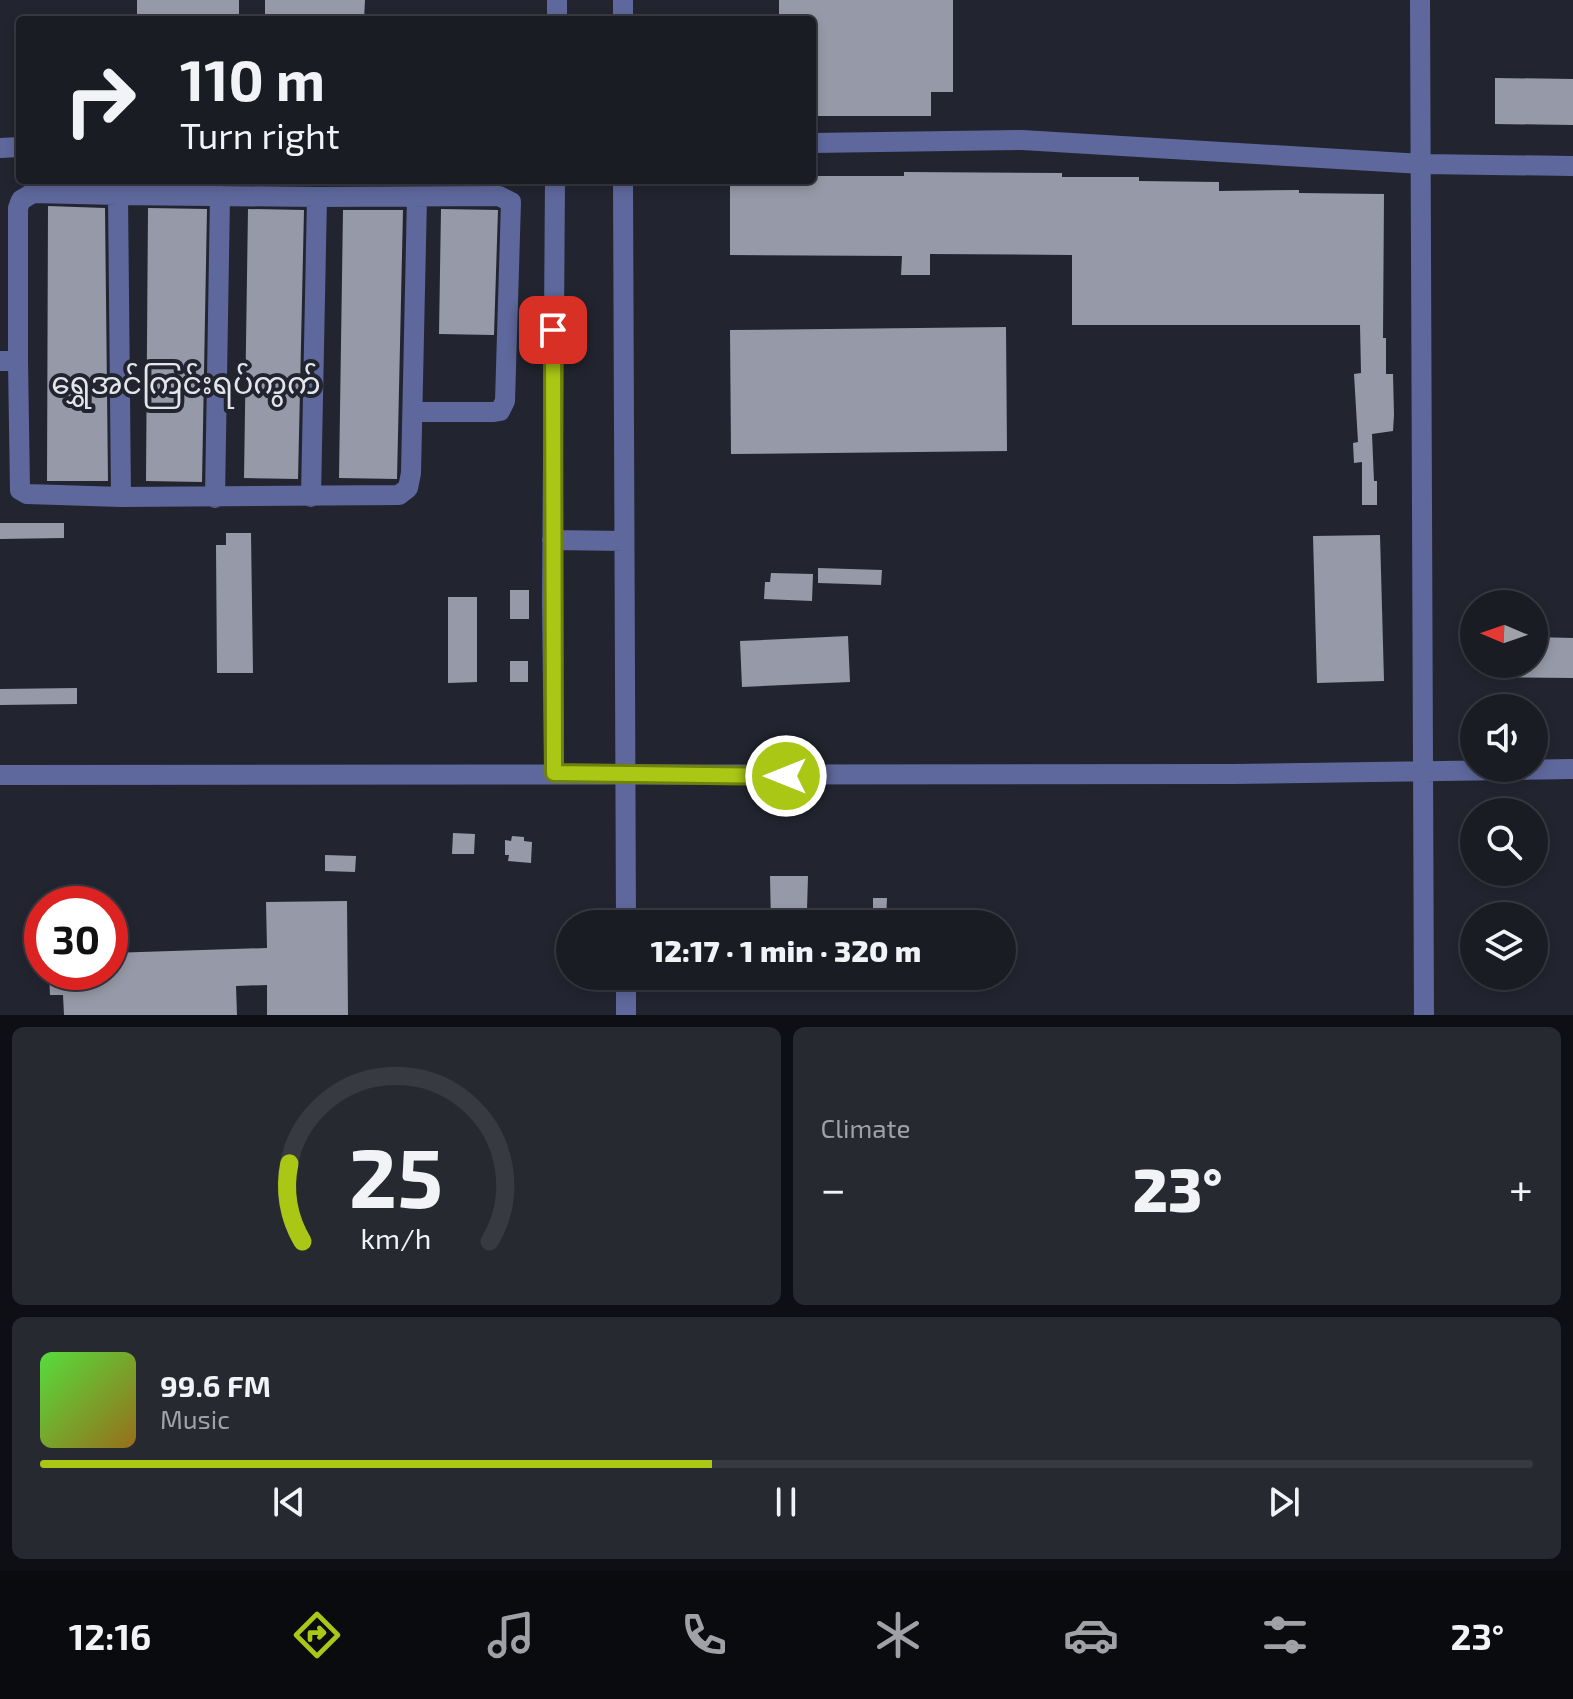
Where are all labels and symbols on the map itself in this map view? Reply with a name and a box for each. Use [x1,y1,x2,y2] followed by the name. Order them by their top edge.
[519,296,587,364] pin
[51,362,321,409] district label: ရွှေအင်ကြင်းရပ်ကွက်
[1460,590,1548,678] north arrow
[744,734,828,818] position arrow
[24,886,128,990] speed limit sign: 30

